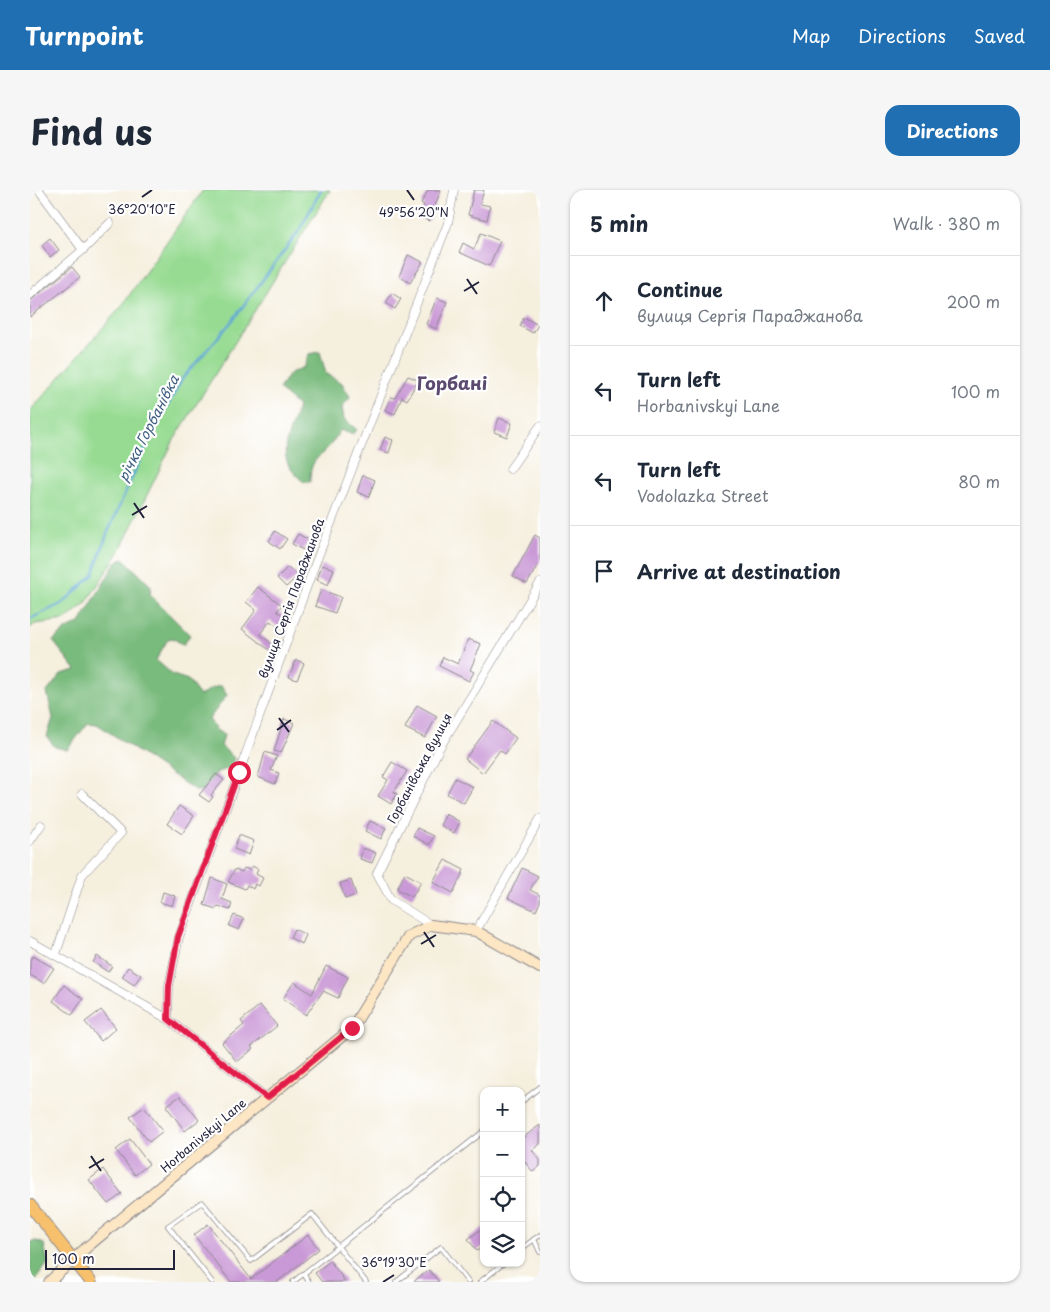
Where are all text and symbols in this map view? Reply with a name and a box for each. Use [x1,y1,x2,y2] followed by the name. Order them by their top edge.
[25,17,144,53] text: Turnpoint
[792,22,830,49] text: Map
[858,22,946,49] text: Directions
[974,22,1025,49] text: Saved
[30,104,152,157] text: Find us
[885,105,1020,156] button: Directions
[108,200,176,218] text: 36°20'10"E
[379,203,449,221] text: 49°56'20"N
[590,207,648,239] text: 5 min
[893,211,1000,235] text: Walk · 380 m
[637,275,723,303] text: Continue
[590,287,618,315] icon: ahead
[947,289,1000,313] text: 200 m
[637,303,863,327] text: вулиця Сергія Параджанова
[637,365,721,393] text: Turn left
[417,369,487,396] district label: Горбані
[112,370,184,485] water label: річка Горбанівка
[590,377,618,405] icon: left
[951,379,1000,403] text: 100 m
[637,393,780,417] text: Horbanivskyi Lane
[637,455,721,483] text: Turn left
[590,467,618,495] icon: left
[958,469,1000,493] text: 80 m
[637,483,769,507] text: Vodolazka Street
[254,515,329,681] street label: вулиця Сергія Параджанова
[590,557,618,585] icon: arrive
[637,557,841,585] text: Arrive at destination
[382,710,456,826] street label: Горбанівська вулиця
[228,761,251,784] route start
[341,1017,364,1040] route end
[480,1087,525,1267] map controls
[480,1087,525,1132] button: +
[156,1094,250,1176] street label: Horbanivskyi Lane
[480,1132,525,1177] button: −
[480,1177,525,1222] button: locate
[480,1222,525,1267] button: layers
[45,1247,175,1270] scale bar
[52,1248,95,1269] text: 100 m
[361,1253,427,1271] text: 36°19'30"E

